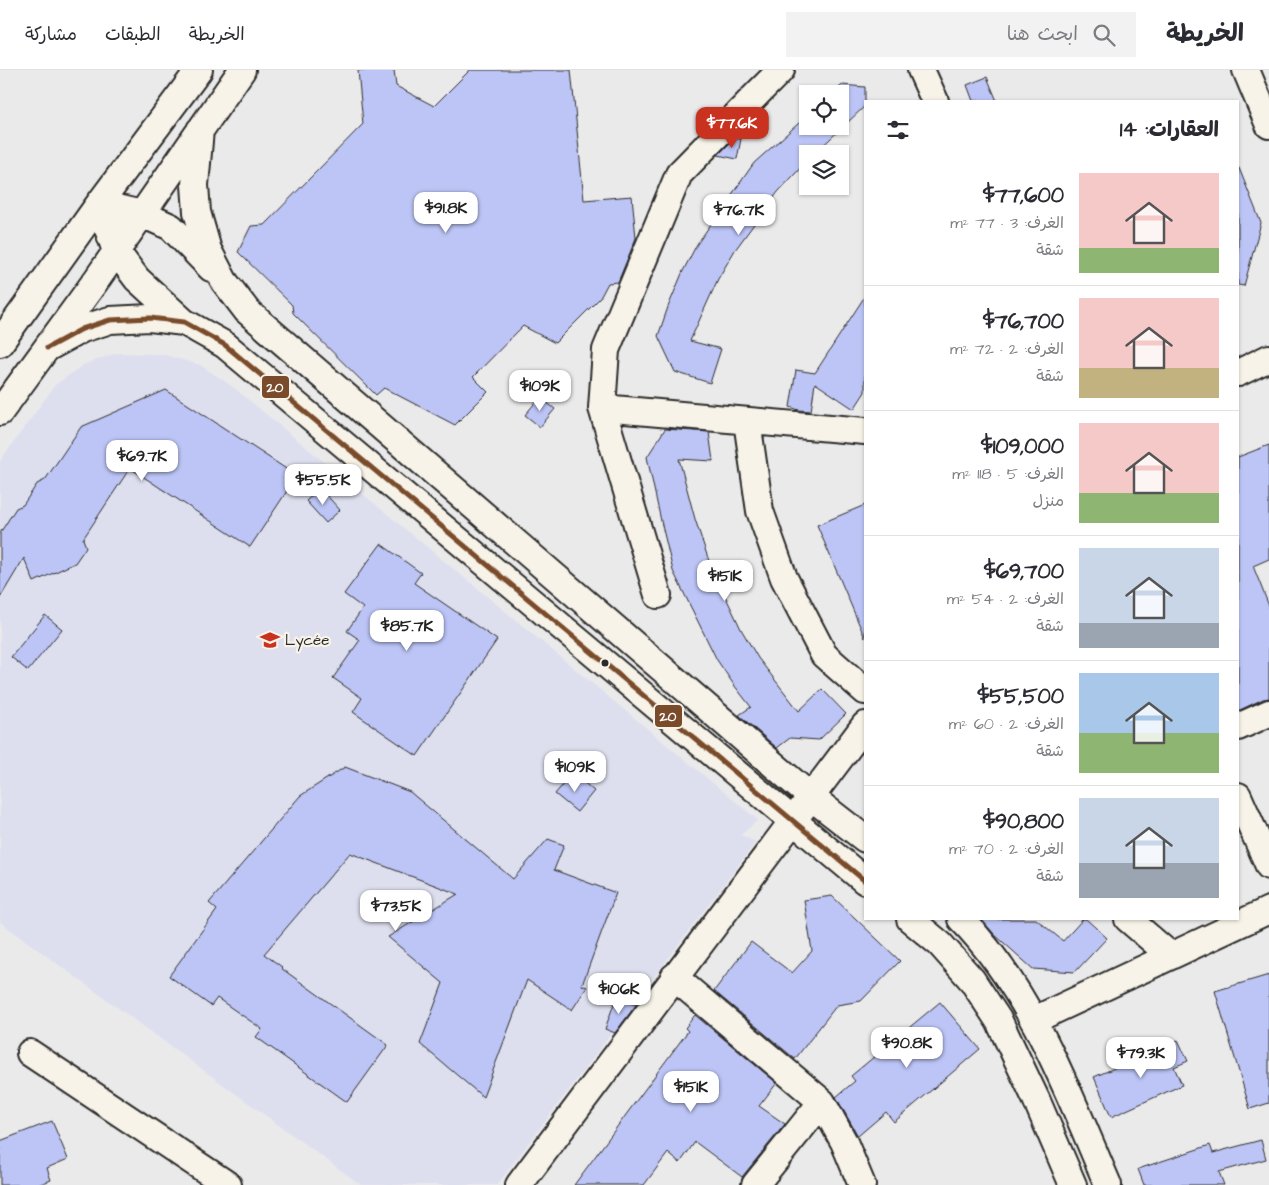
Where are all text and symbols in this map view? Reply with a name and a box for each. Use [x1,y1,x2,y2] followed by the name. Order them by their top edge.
[786,12,1136,57] search box
[1166,17,1244,51] text: الخريطة
[1007,21,1078,48] text: ابحث هنا
[1090,21,1118,49] icon: search
[25,22,77,47] text: مشاركة
[105,22,161,47] text: الطبقات
[189,22,245,47] text: الخريطة
[799,85,849,195] map controls
[799,85,849,135] button: locate
[691,106,773,149] pin: $77.6K
[707,112,757,134] text: $77.6K
[1120,115,1219,144] text: العقارات: 14
[884,116,912,144] icon: filters
[799,145,849,195] button: layers
[983,181,1064,210] text: $77,600
[405,191,487,234] pin: $91.8K
[1119,193,1179,253] icon: home
[698,194,780,236] pin: $76.7K
[425,197,467,219] text: $91.8K
[714,199,764,221] text: $76.7K
[950,212,1064,234] text: الغرف: 3 · 77 m²
[1036,239,1064,261] text: شقة
[983,307,1064,336] text: $76,700
[1119,318,1179,378] icon: home
[950,338,1064,360] text: الغرف: 2 · 72 m²
[1036,365,1064,387] text: شقة
[505,370,575,412] pin: $109K
[261,375,290,399] line badge: 20
[520,375,560,397] text: $109K
[266,378,284,398] text: 20
[981,432,1064,461] text: $109,000
[101,440,183,482] pin: $69.7K
[1119,443,1179,503] icon: home
[117,445,167,467] text: $69.7K
[952,463,1064,485] text: الغرف: 5 · 118 m²
[282,464,364,506] pin: $55.5K
[296,469,350,491] text: $55.5K
[1032,490,1064,512] text: منزل
[984,557,1064,586] text: $69,700
[690,560,760,602] pin: $151K
[708,565,742,587] text: $151K
[1119,568,1179,628] icon: home
[947,588,1064,610] text: الغرف: 2 · 54 m²
[366,610,448,652] pin: $85.7K
[381,615,433,637] text: $85.7K
[1036,615,1064,637] text: شقة
[259,629,281,651] school or university icon: Lycée
[285,630,329,652] place label: Lycée
[600,658,610,668] unlabelled marker
[977,682,1064,711] text: $55,500
[1119,693,1179,753] icon: home
[654,704,683,728] line badge: 20
[659,707,677,727] text: 20
[949,713,1064,735] text: الغرف: 2 · 60 m²
[1036,740,1064,762] text: شقة
[540,750,610,793] pin: $109K
[555,756,595,778] text: $109K
[983,807,1064,836] text: $90,800
[1119,818,1179,878] icon: home
[949,838,1064,860] text: الغرف: 2 · 70 m²
[1036,865,1064,887] text: شقة
[355,890,437,932] pin: $73.5K
[371,895,421,917] text: $73.5K
[584,972,654,1015] pin: $106K
[599,978,639,1000] text: $106K
[866,1026,948,1069] pin: $90.8K
[882,1032,932,1054] text: $90.8K
[1100,1036,1182,1079] pin: $79.3K
[1117,1042,1165,1064] text: $79.3K
[656,1070,726,1113] pin: $151K
[674,1076,708,1098] text: $151K

